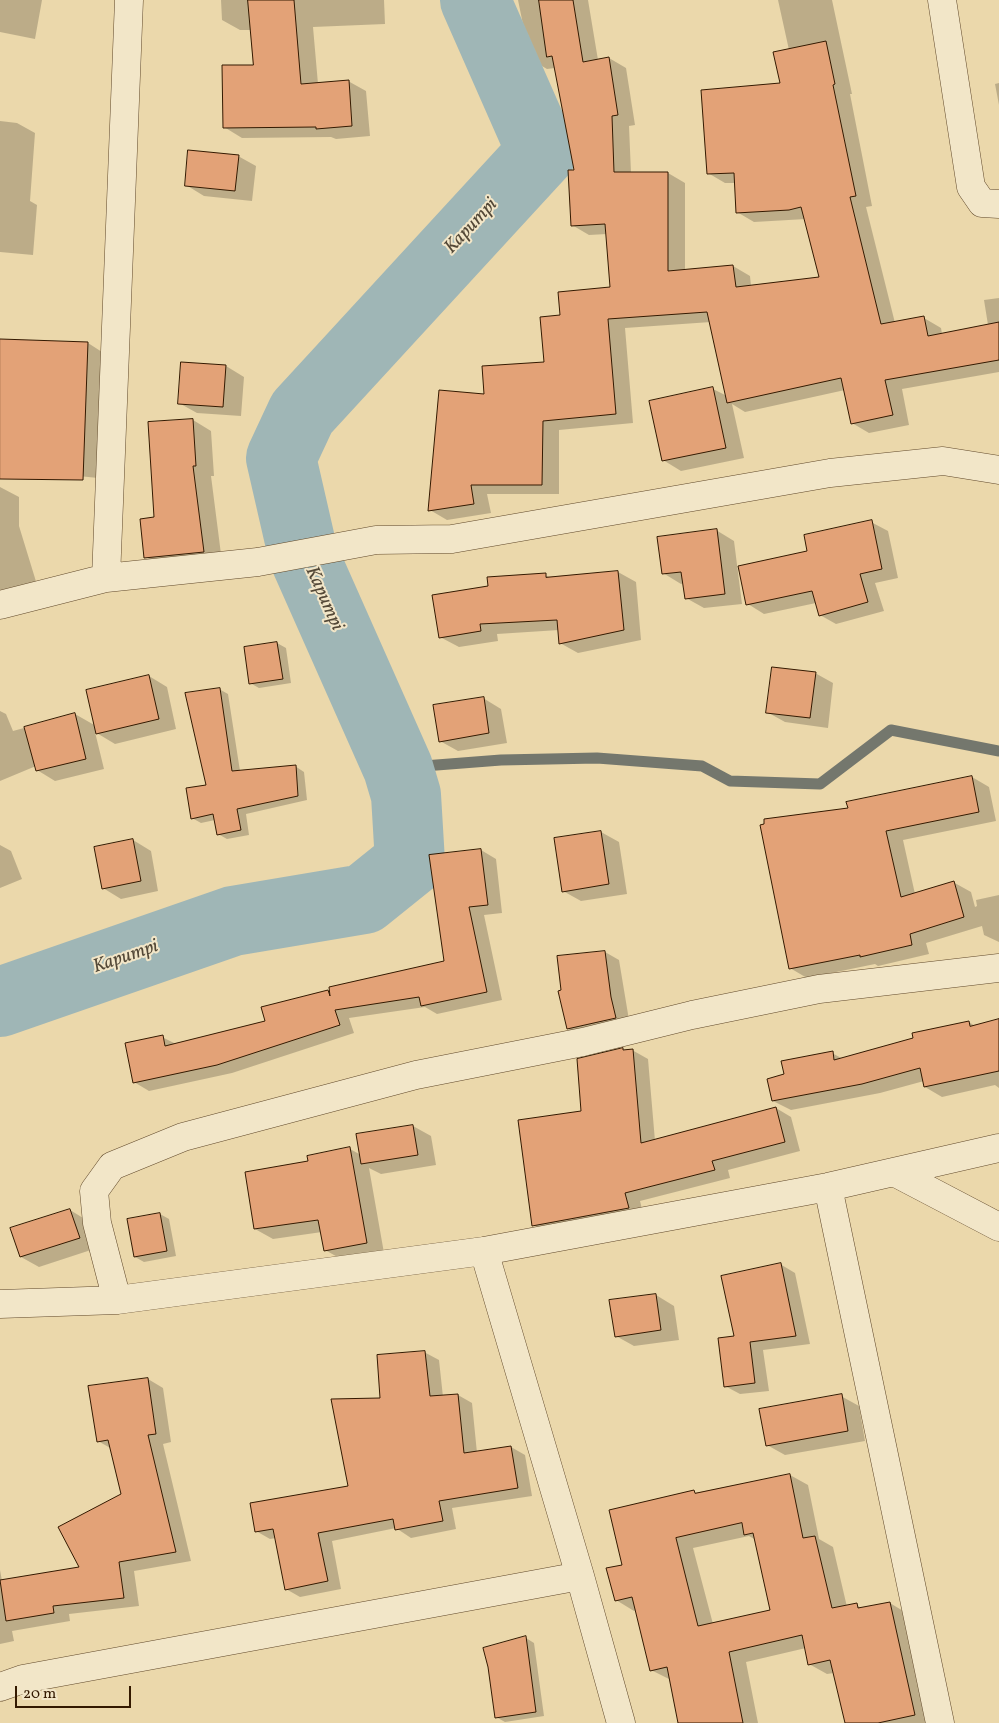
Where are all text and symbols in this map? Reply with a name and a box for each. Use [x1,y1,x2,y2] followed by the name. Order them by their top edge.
[441,195,503,259] water label: Kapumpi
[299,564,347,634] water label: Kapumpi
[90,936,162,980] water label: Kapumpi
[18,1676,134,1708] scale bar
[23,1684,56,1705] text: 20 m

